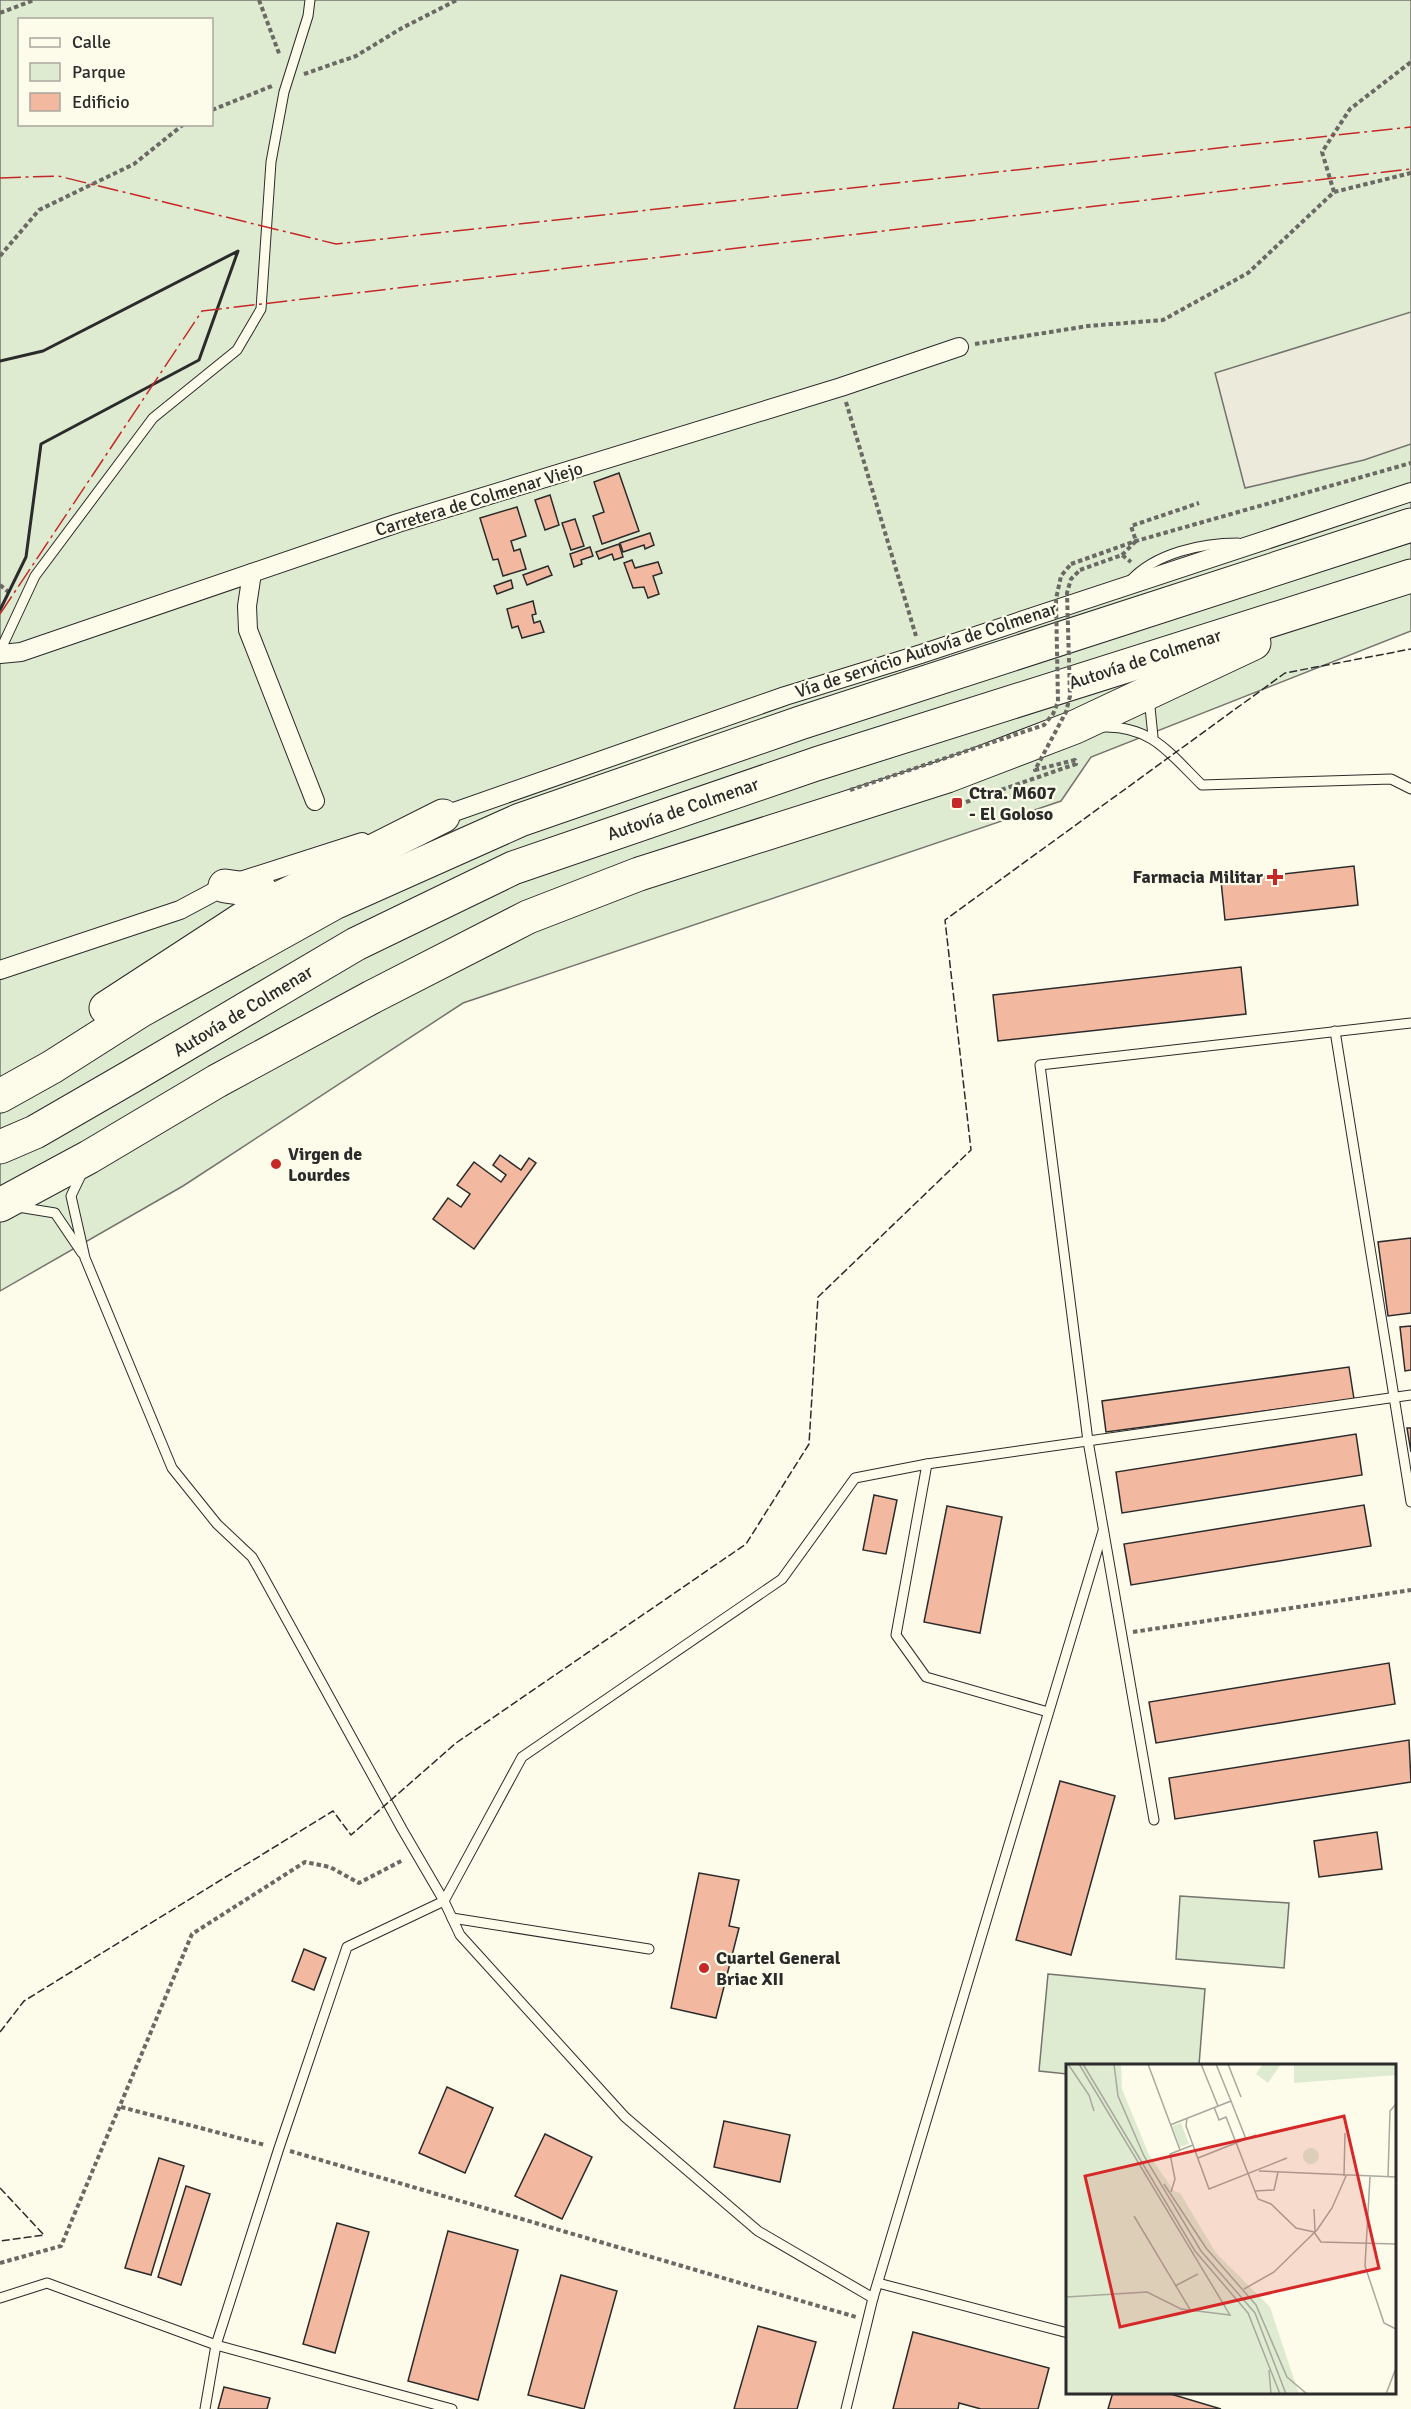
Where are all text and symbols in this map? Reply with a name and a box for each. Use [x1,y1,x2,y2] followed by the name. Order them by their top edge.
[18,18,213,126] legend
[72,31,111,53] text: Calle
[72,61,126,83] text: Parque
[72,91,130,113] text: Edificio
[373,457,585,541] street label: Carretera de Colmenar Viejo
[793,597,1060,703] street label: Vía de servicio Autovía de Colmenar
[1066,624,1224,694] street label: Autovía de Colmenar
[604,773,762,845] street label: Autovía de Colmenar
[969,782,1056,825] place label: Ctra. M607 - El Goloso
[950,796,964,810] marker: Ctra. M607 - El Goloso
[1133,866,1264,888] place label: Farmacia Militar
[1268,870,1282,884] marker: Farmacia Militar
[169,960,317,1061] street label: Autovía de Colmenar
[288,1143,362,1186] place label: Virgen de Lourdes
[269,1157,283,1171] marker: Virgen de Lourdes
[716,1947,841,1990] place label: Cuartel General Briac XII
[697,1961,711,1975] marker: Cuartel General Briac XII
[1066,2064,1396,2394] inset map

